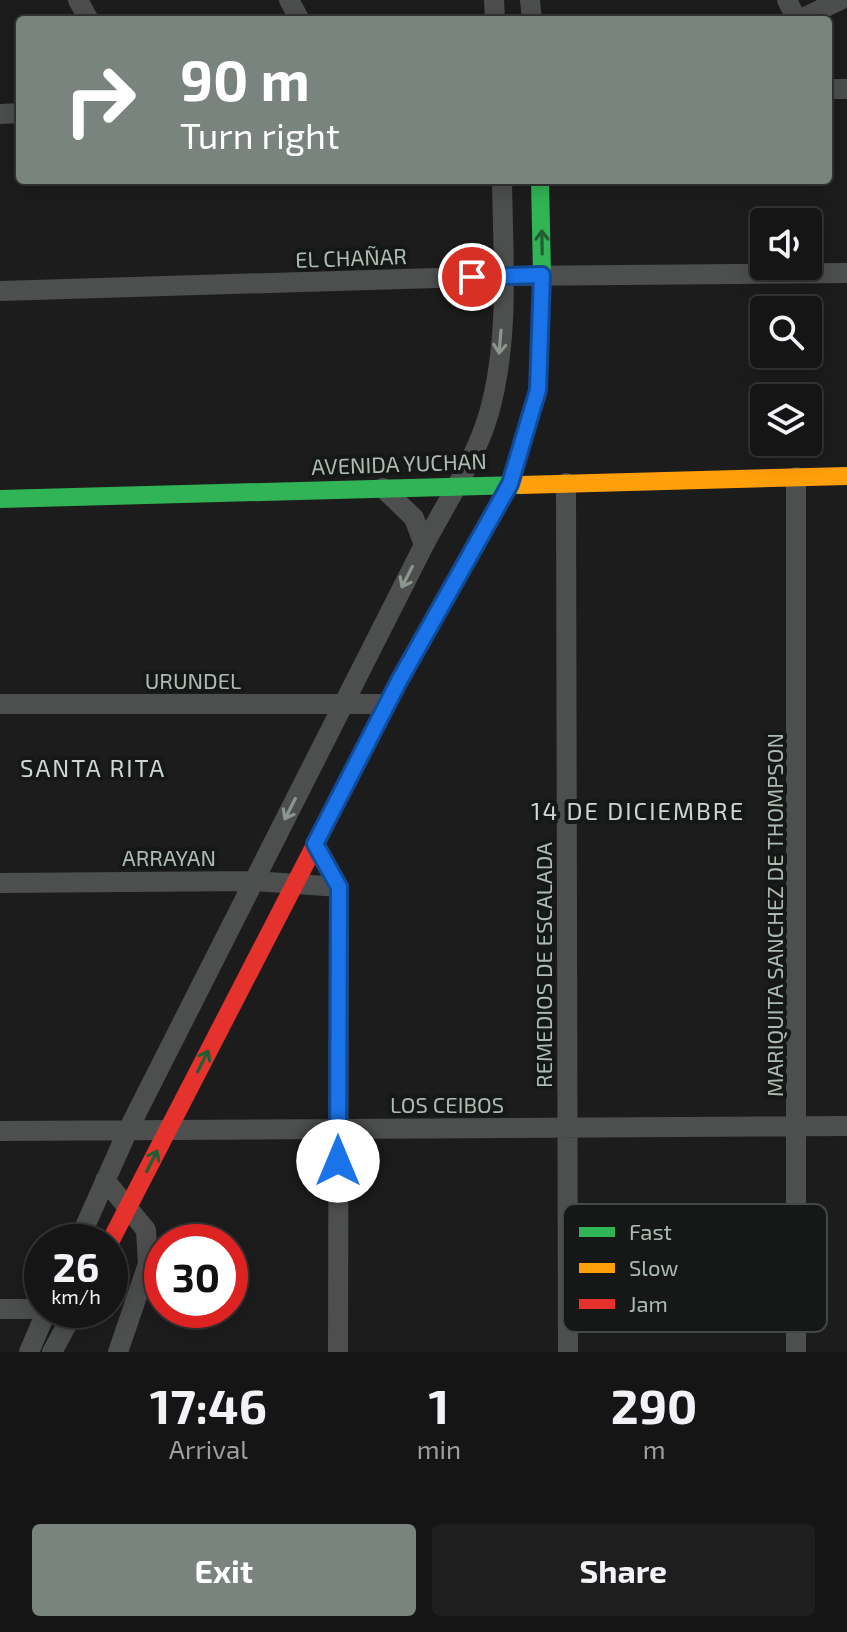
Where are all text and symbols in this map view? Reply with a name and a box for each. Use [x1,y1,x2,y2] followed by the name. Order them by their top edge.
[180,45,310,112] text: 90 m
[48,48,152,152] icon: right
[180,113,340,156] text: Turn right
[750,208,822,456] map controls
[750,208,822,280] button: sound
[534,229,549,256] one-way arrow
[295,242,407,272] street label: EL CHAÑAR
[438,243,506,311] pin
[450,255,494,299] icon: arrive
[750,296,822,368] button: search
[492,328,507,355] one-way arrow
[750,384,822,456] button: layers
[311,447,487,479] street label: AVENIDA YUCHAN
[399,565,415,589] one-way arrow
[145,667,241,693] street label: URUNDEL
[761,733,788,1097] street label: MARIQUITA SANCHEZ DE THOMPSON
[20,753,166,782] district label: SANTA RITA
[531,796,745,825] district label: 14 DE DICIEMBRE
[282,797,297,821] one-way arrow
[530,842,556,1088] street label: REMEDIOS DE ESCALADA
[122,844,216,870] street label: ARRAYAN
[196,1049,212,1073] one-way arrow
[390,1091,504,1117] street label: LOS CEIBOS
[296,1119,380,1203] position arrow
[144,1150,160,1174] one-way arrow
[563,1204,827,1332] legend
[629,1218,672,1244] text: Fast
[144,1224,248,1328] speed limit sign: 30
[53,1242,99,1290] text: 26
[629,1254,678,1280] text: Slow
[51,1284,101,1308] text: km/h
[629,1290,668,1316] text: Jam
[150,1376,267,1434] text: 17:46
[429,1376,449,1434] text: 1
[611,1376,697,1434] text: 290
[169,1433,248,1464] text: Arrival
[417,1433,461,1464] text: min
[643,1433,665,1464] text: m
[32,1524,416,1616] button: Exit
[432,1524,815,1616] button: Share

